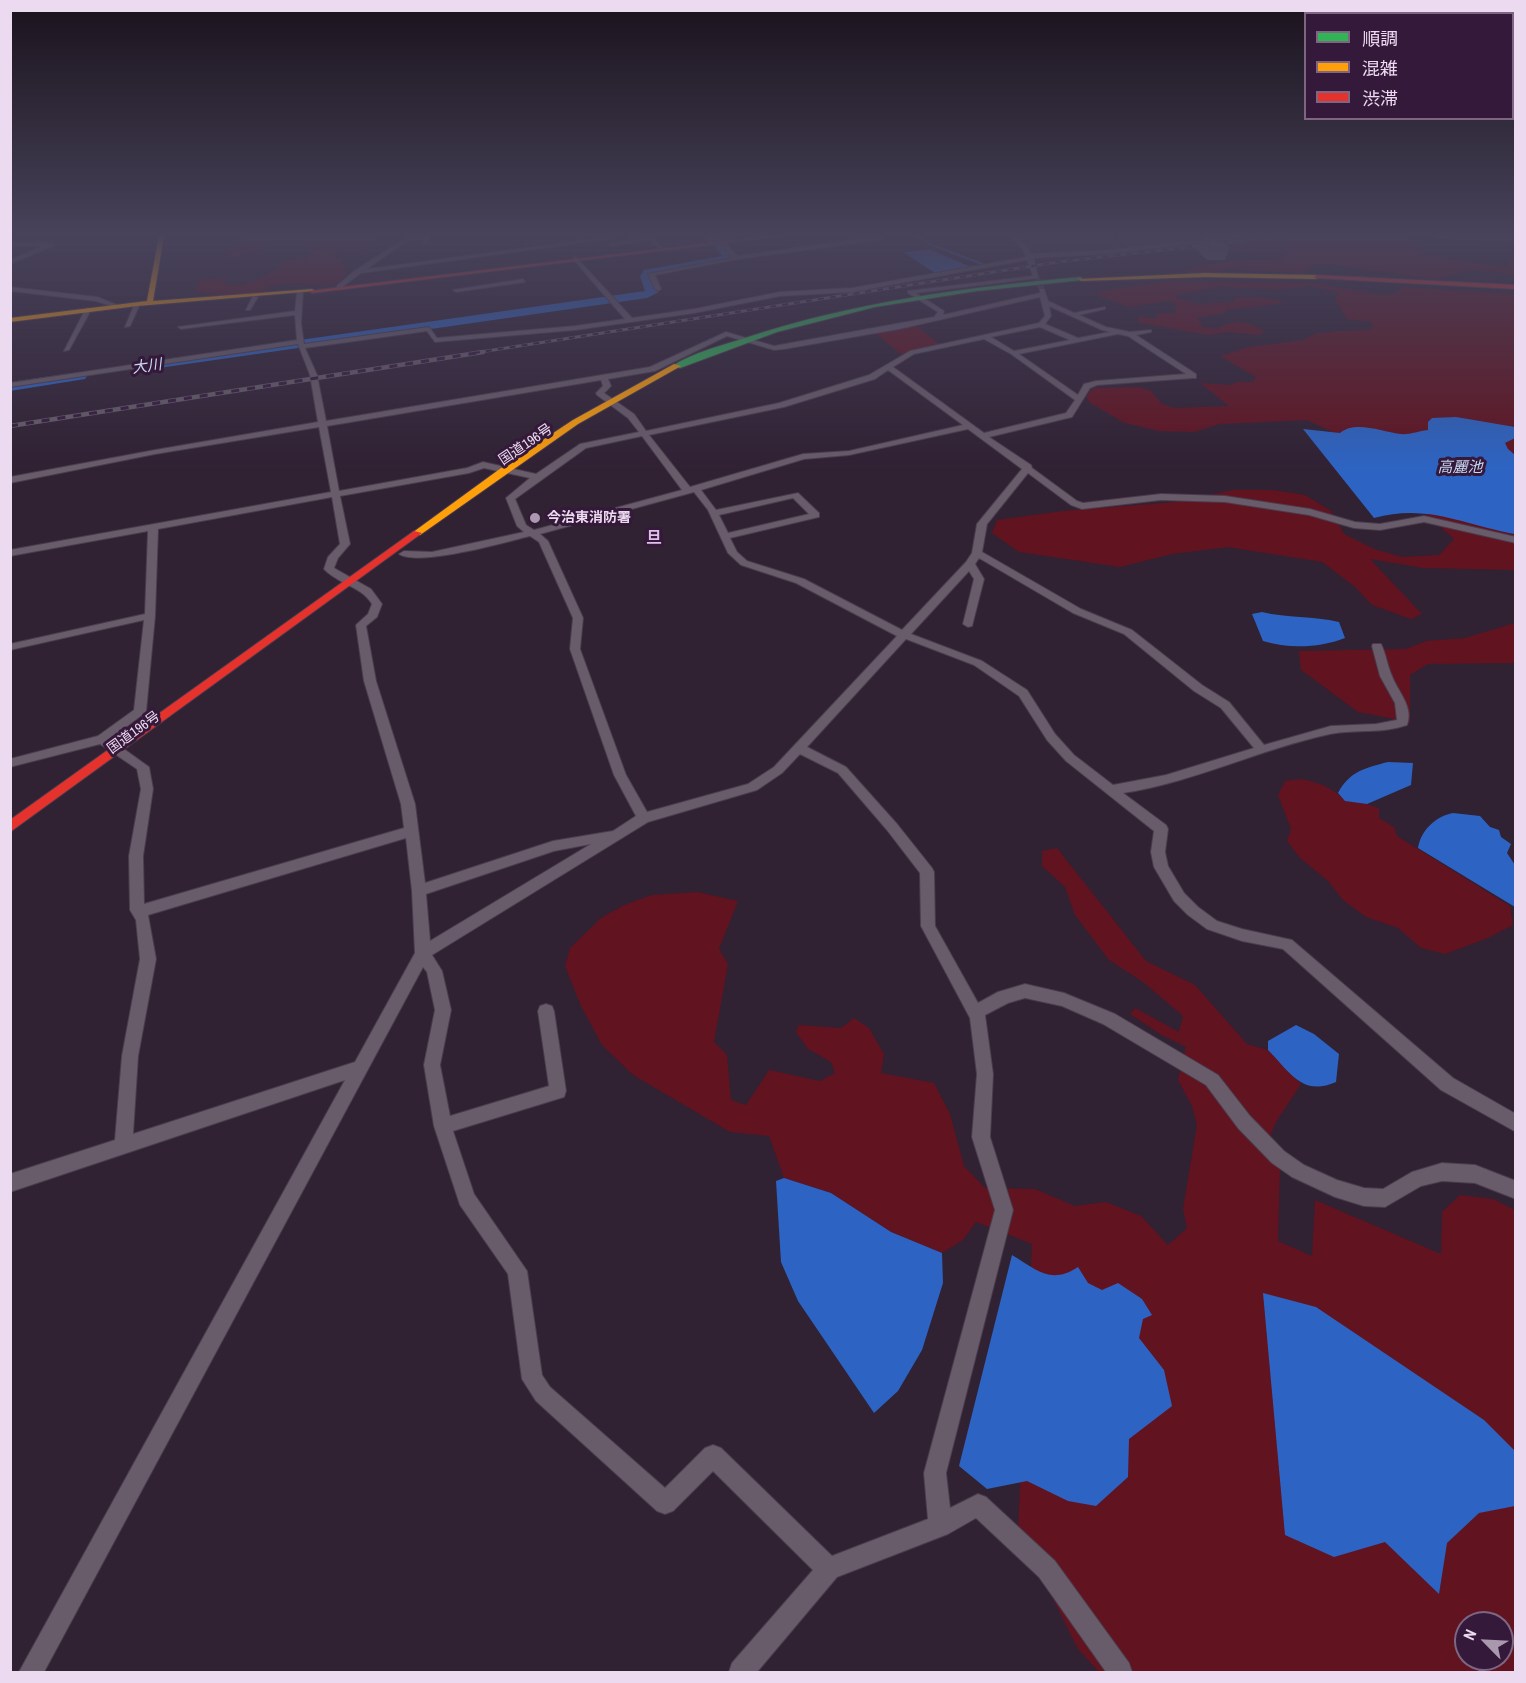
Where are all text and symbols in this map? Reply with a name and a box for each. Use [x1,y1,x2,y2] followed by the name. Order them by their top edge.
[1304,12,1514,120] legend
[1362,26,1398,51] text: 順調
[1362,56,1398,81] text: 混雑
[1362,86,1398,111] text: 渋滞
[131,356,163,378] water label: 大川
[496,421,556,469] street label: 国道196号
[1438,459,1482,477] water label: 高麗池
[547,510,631,526] place label: 今治東消防署
[528,511,542,525] marker: 今治東消防署
[646,529,662,549] district label: 旦
[104,708,164,758] street label: 国道196号
[1454,1611,1514,1671] north arrow
[1457,1626,1481,1643] text: N

